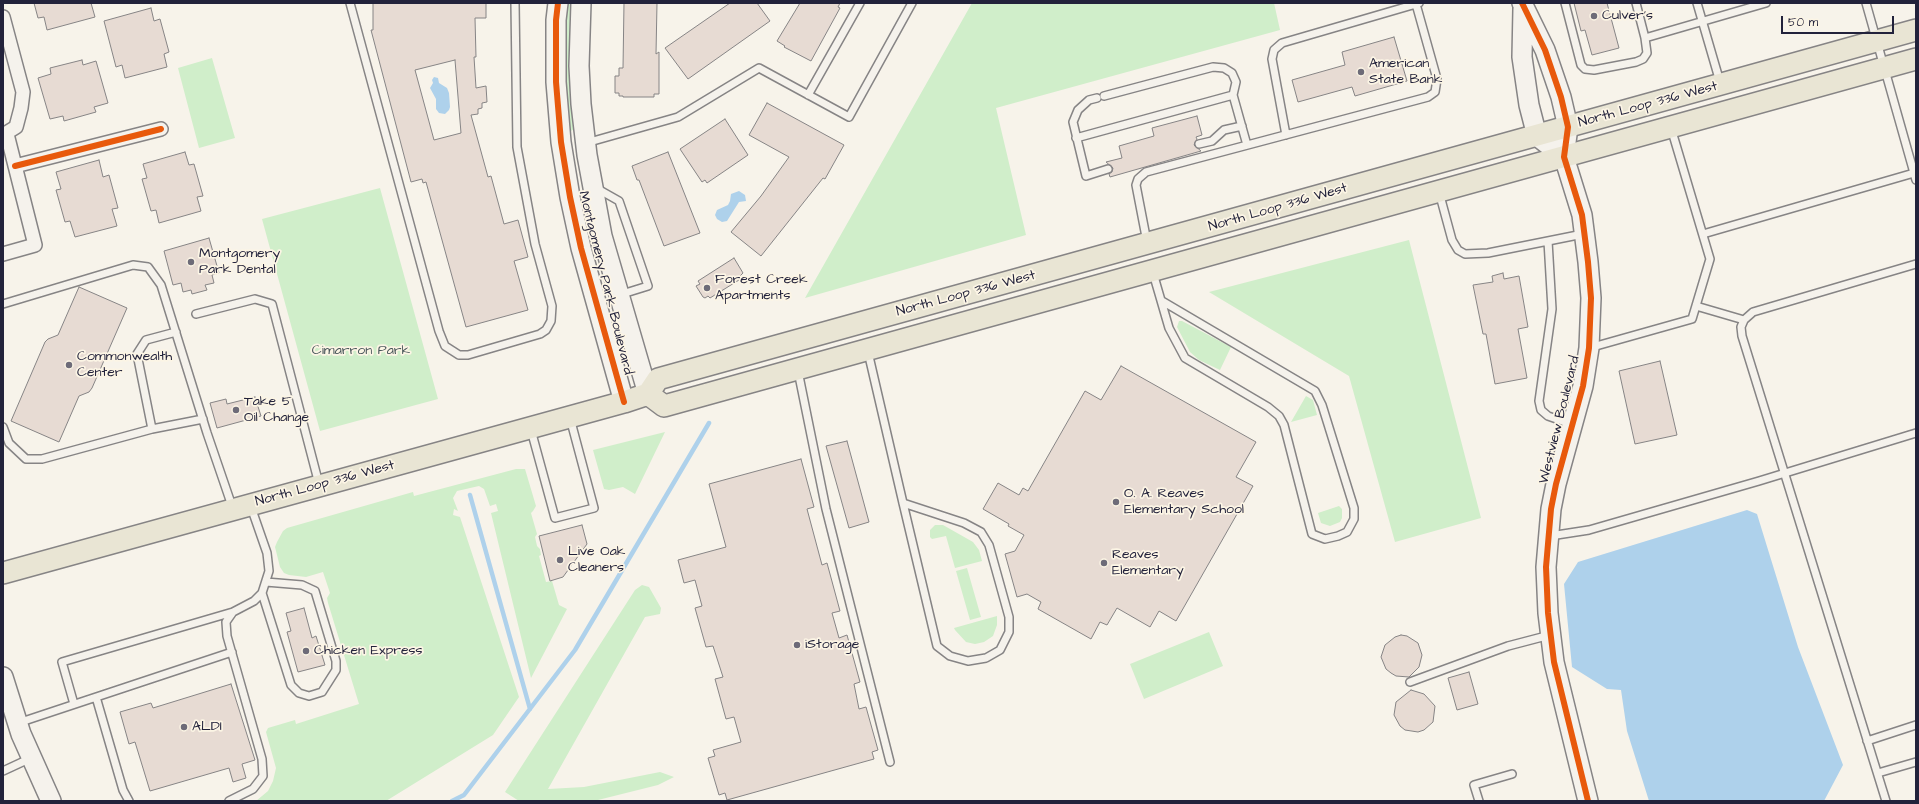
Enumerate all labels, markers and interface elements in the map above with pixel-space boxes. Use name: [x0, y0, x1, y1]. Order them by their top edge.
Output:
place label: Culver's: [1602, 8, 1653, 24]
scale bar: [1783, 8, 1896, 34]
marker: Culver's: [1589, 11, 1599, 21]
text: 50 m: [1788, 14, 1818, 31]
place label: American State Bank: [1369, 56, 1442, 88]
marker: American State Bank: [1356, 67, 1366, 77]
street label: North Loop 336 West: [1577, 78, 1719, 132]
street label: North Loop 336 West: [1207, 180, 1349, 236]
street label: Montgomery Park Boulevard: [574, 189, 636, 377]
place label: Montgomery Park Dental: [199, 246, 280, 278]
marker: Montgomery Park Dental: [186, 257, 196, 267]
street label: North Loop 336 West: [895, 267, 1037, 321]
place label: Forest Creek Apartments: [715, 272, 808, 304]
marker: Forest Creek Apartments: [702, 283, 712, 293]
park label: Cimarron Park: [312, 343, 410, 359]
place label: Commonwealth Center: [77, 349, 172, 382]
street label: Westview Boulevard: [1536, 354, 1584, 486]
marker: Commonwealth Center: [64, 360, 74, 370]
place label: Take 5 Oil Change: [244, 394, 309, 426]
marker: Take 5 Oil Change: [231, 405, 241, 415]
street label: North Loop 336 West: [254, 457, 396, 511]
place label: O. A. Reaves Elementary School: [1124, 486, 1244, 518]
marker: O. A. Reaves Elementary School: [1111, 497, 1121, 507]
place label: Live Oak Cleaners: [568, 544, 625, 576]
place label: Reaves Elementary: [1112, 547, 1184, 580]
marker: Live Oak Cleaners: [555, 555, 565, 565]
marker: Reaves Elementary: [1099, 558, 1109, 568]
place label: iStorage: [805, 637, 859, 653]
marker: iStorage: [792, 640, 802, 650]
place label: Chicken Express: [314, 643, 423, 659]
marker: Chicken Express: [301, 646, 311, 656]
place label: ALDI: [192, 719, 222, 735]
marker: ALDI: [179, 722, 189, 732]

